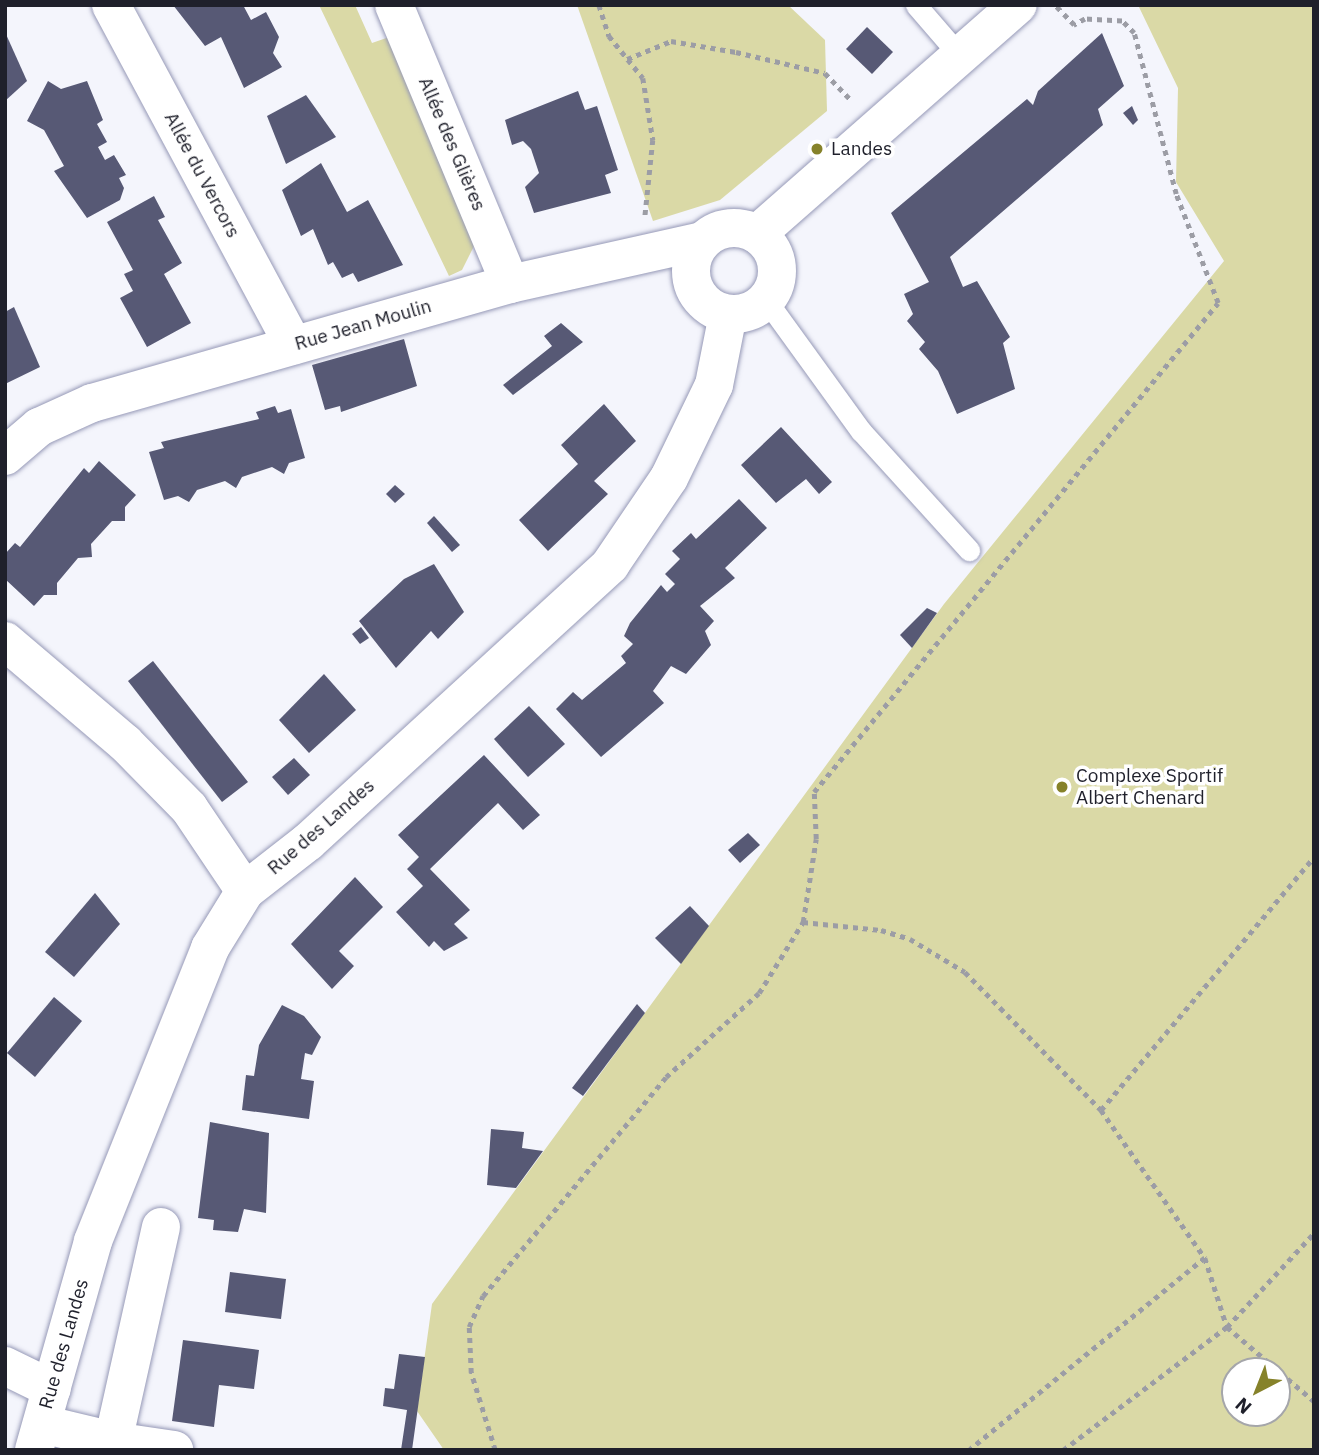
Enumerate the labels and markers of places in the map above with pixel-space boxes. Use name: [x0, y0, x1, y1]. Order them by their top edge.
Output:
place label: Landes: [831, 138, 892, 160]
marker: Landes: [809, 141, 825, 157]
place label: Complexe Sportif Albert Chenard: [1076, 765, 1223, 809]
marker: Complexe Sportif Albert Chenard: [1054, 779, 1070, 795]

